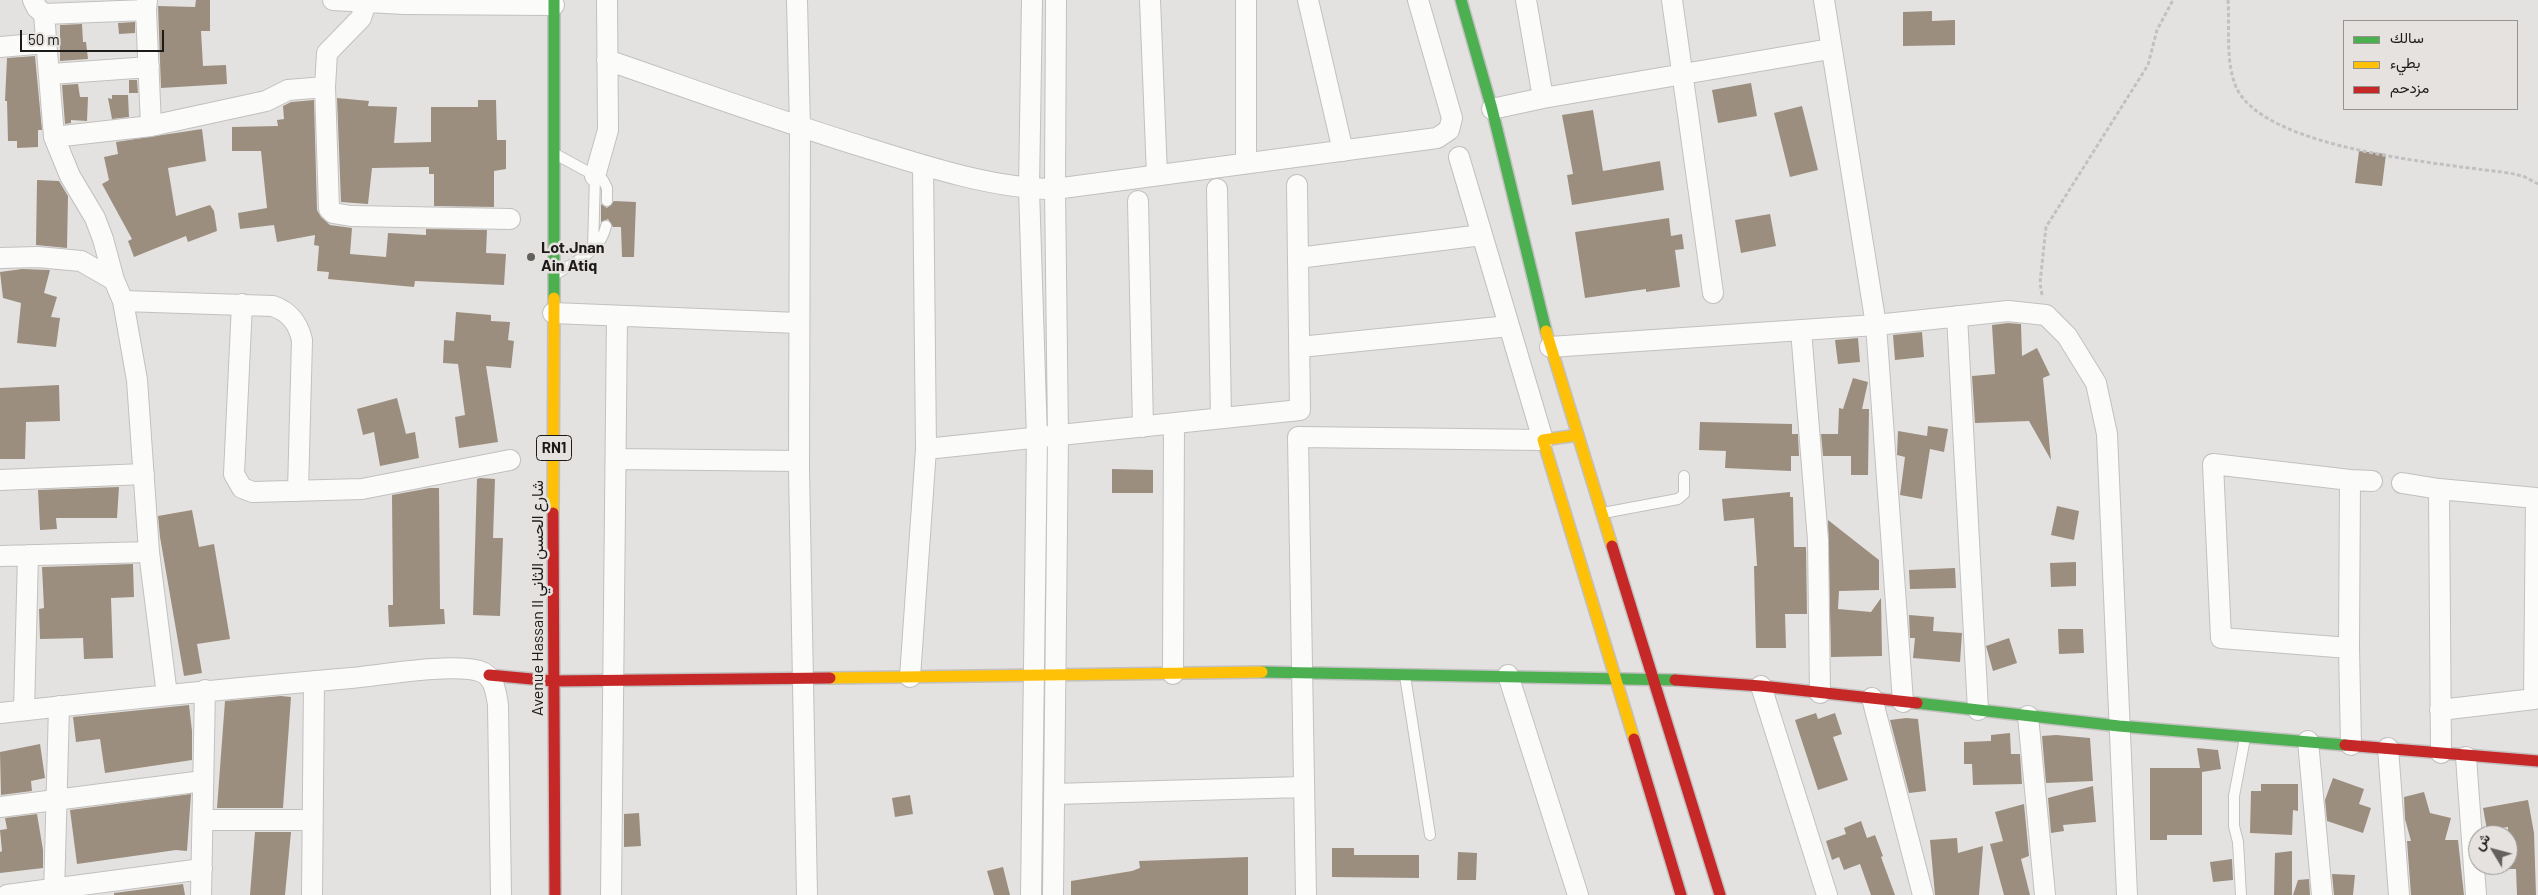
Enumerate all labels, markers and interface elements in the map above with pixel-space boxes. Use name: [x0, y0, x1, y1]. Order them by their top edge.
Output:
scale bar: [22, 20, 166, 52]
legend: [2343, 20, 2518, 110]
text: سالك: [2390, 28, 2424, 46]
text: 50 m: [28, 30, 60, 48]
text: بطيء: [2390, 53, 2420, 71]
text: مزدحم: [2390, 78, 2429, 96]
place label: Lot.Jnan Ain Atiq: [541, 238, 605, 276]
marker: Lot.Jnan Ain Atiq: [525, 251, 537, 263]
road number: RN1: [536, 436, 572, 460]
street label: Avenue Hassan II شارع الحسن الثاني: [528, 480, 548, 716]
north arrow: [2468, 825, 2518, 875]
text: ش: [2470, 829, 2493, 853]

